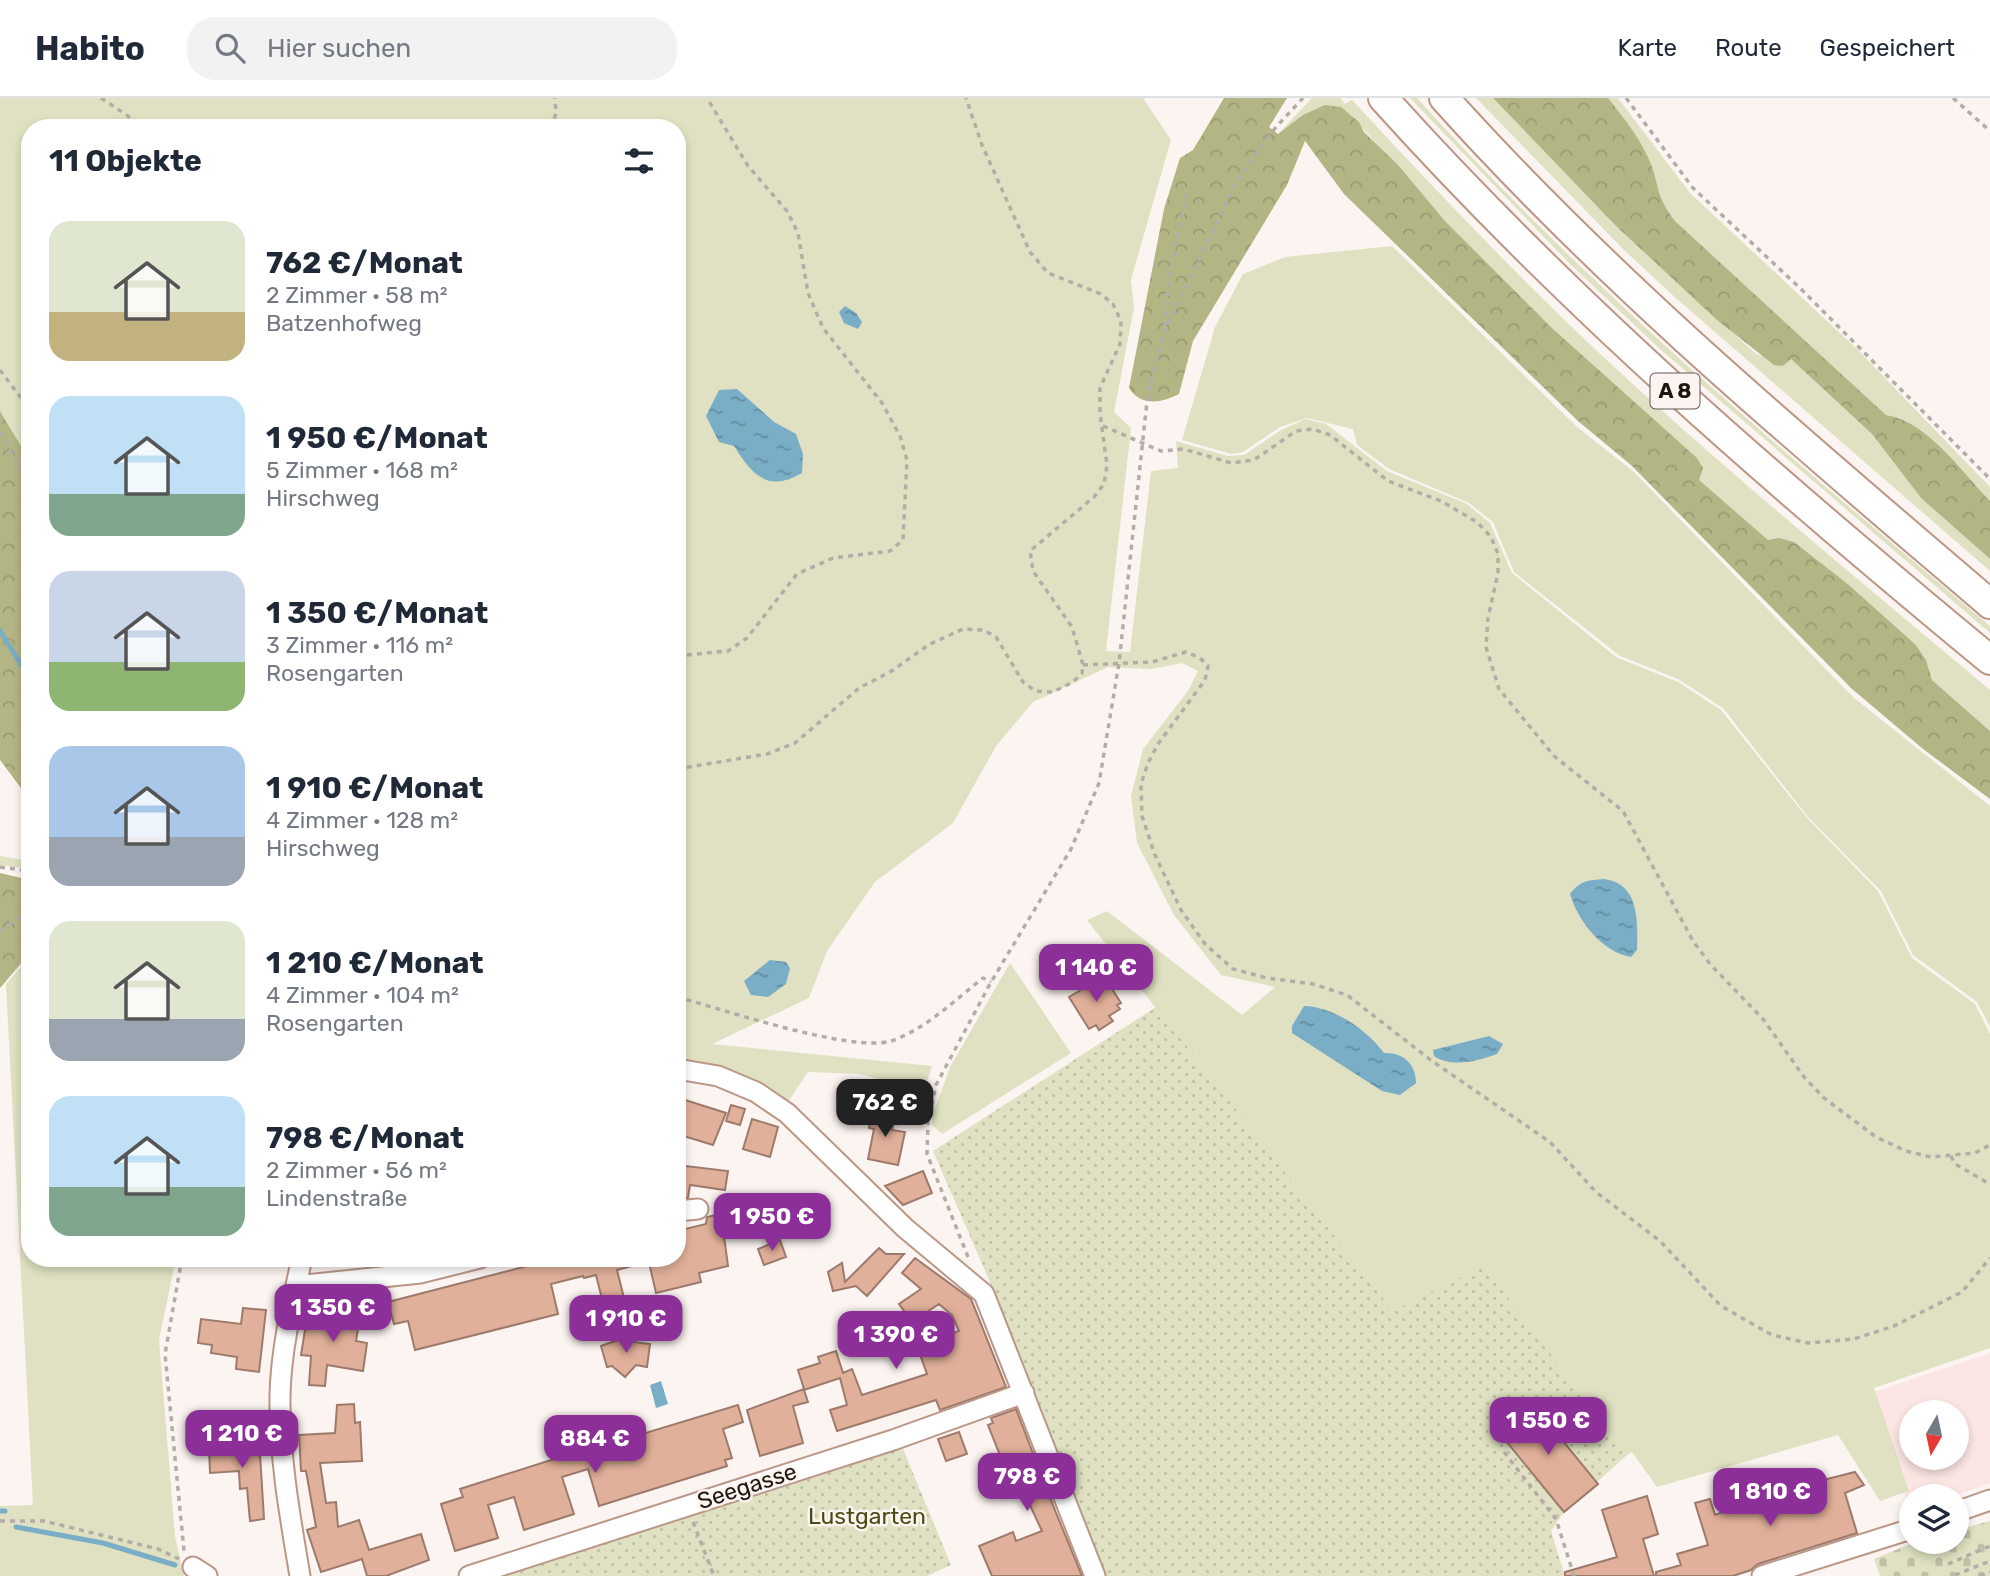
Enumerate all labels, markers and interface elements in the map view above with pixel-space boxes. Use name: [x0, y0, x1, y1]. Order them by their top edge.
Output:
search box: [187, 17, 677, 80]
text: Habito: [35, 29, 145, 68]
icon: search: [211, 29, 249, 67]
text: Hier suchen: [267, 33, 411, 64]
text: Karte: [1618, 34, 1677, 62]
text: Route: [1715, 34, 1782, 62]
text: Gespeichert: [1820, 34, 1955, 62]
icon: filters: [620, 142, 658, 180]
text: 11 Objekte: [49, 143, 202, 179]
text: 762 €/Monat: [266, 245, 463, 281]
icon: home: [105, 249, 189, 333]
text: 2 Zimmer · 58 m²: [266, 281, 448, 309]
text: Batzenhofweg: [266, 309, 422, 337]
road number: A 8: [1650, 374, 1700, 408]
text: 1 950 €/Monat: [266, 420, 488, 456]
icon: home: [105, 424, 189, 508]
text: 5 Zimmer · 168 m²: [266, 456, 458, 484]
text: Hirschweg: [266, 484, 380, 512]
text: 1 350 €/Monat: [266, 595, 488, 631]
icon: home: [105, 599, 189, 683]
text: 3 Zimmer · 116 m²: [266, 631, 453, 659]
text: Rosengarten: [266, 659, 404, 687]
text: 1 910 €/Monat: [266, 770, 483, 806]
icon: home: [105, 774, 189, 858]
text: 4 Zimmer · 128 m²: [266, 806, 458, 834]
text: Hirschweg: [266, 834, 380, 862]
pin: 1 140 €: [1031, 944, 1161, 1004]
text: 1 210 €/Monat: [266, 945, 483, 981]
icon: home: [105, 949, 189, 1033]
text: 1 140 €: [1055, 953, 1137, 981]
text: 4 Zimmer · 104 m²: [266, 981, 459, 1009]
text: Rosengarten: [266, 1009, 404, 1037]
pin: 762 €: [836, 1080, 934, 1139]
text: 762 €: [852, 1088, 918, 1116]
text: 798 €/Monat: [266, 1120, 464, 1156]
icon: home: [105, 1124, 189, 1208]
text: 2 Zimmer · 56 m²: [266, 1156, 447, 1184]
text: Lindenstraße: [266, 1184, 407, 1212]
pin: 1 950 €: [707, 1194, 837, 1253]
text: 1 950 €: [730, 1202, 814, 1230]
pin: 1 350 €: [268, 1284, 398, 1344]
text: 1 350 €: [291, 1293, 375, 1321]
pin: 1 910 €: [561, 1296, 691, 1355]
text: 1 910 €: [585, 1304, 667, 1332]
pin: 1 390 €: [831, 1312, 961, 1371]
text: 1 390 €: [854, 1320, 938, 1348]
pin: 1 550 €: [1483, 1398, 1613, 1457]
north arrow: [1899, 1400, 1969, 1470]
map controls: [1899, 1400, 1969, 1554]
text: 1 550 €: [1506, 1406, 1590, 1434]
pin: 1 210 €: [177, 1410, 307, 1470]
pin: 884 €: [546, 1416, 644, 1475]
text: 1 210 €: [201, 1419, 283, 1447]
text: 884 €: [560, 1424, 630, 1452]
pin: 798 €: [978, 1454, 1076, 1513]
street label: Seegasse: [694, 1457, 800, 1515]
text: 798 €: [994, 1462, 1060, 1490]
pin: 1 810 €: [1705, 1468, 1835, 1528]
text: 1 810 €: [1729, 1477, 1811, 1505]
button: layers: [1899, 1484, 1969, 1554]
park label: Lustgarten: [808, 1502, 926, 1530]

